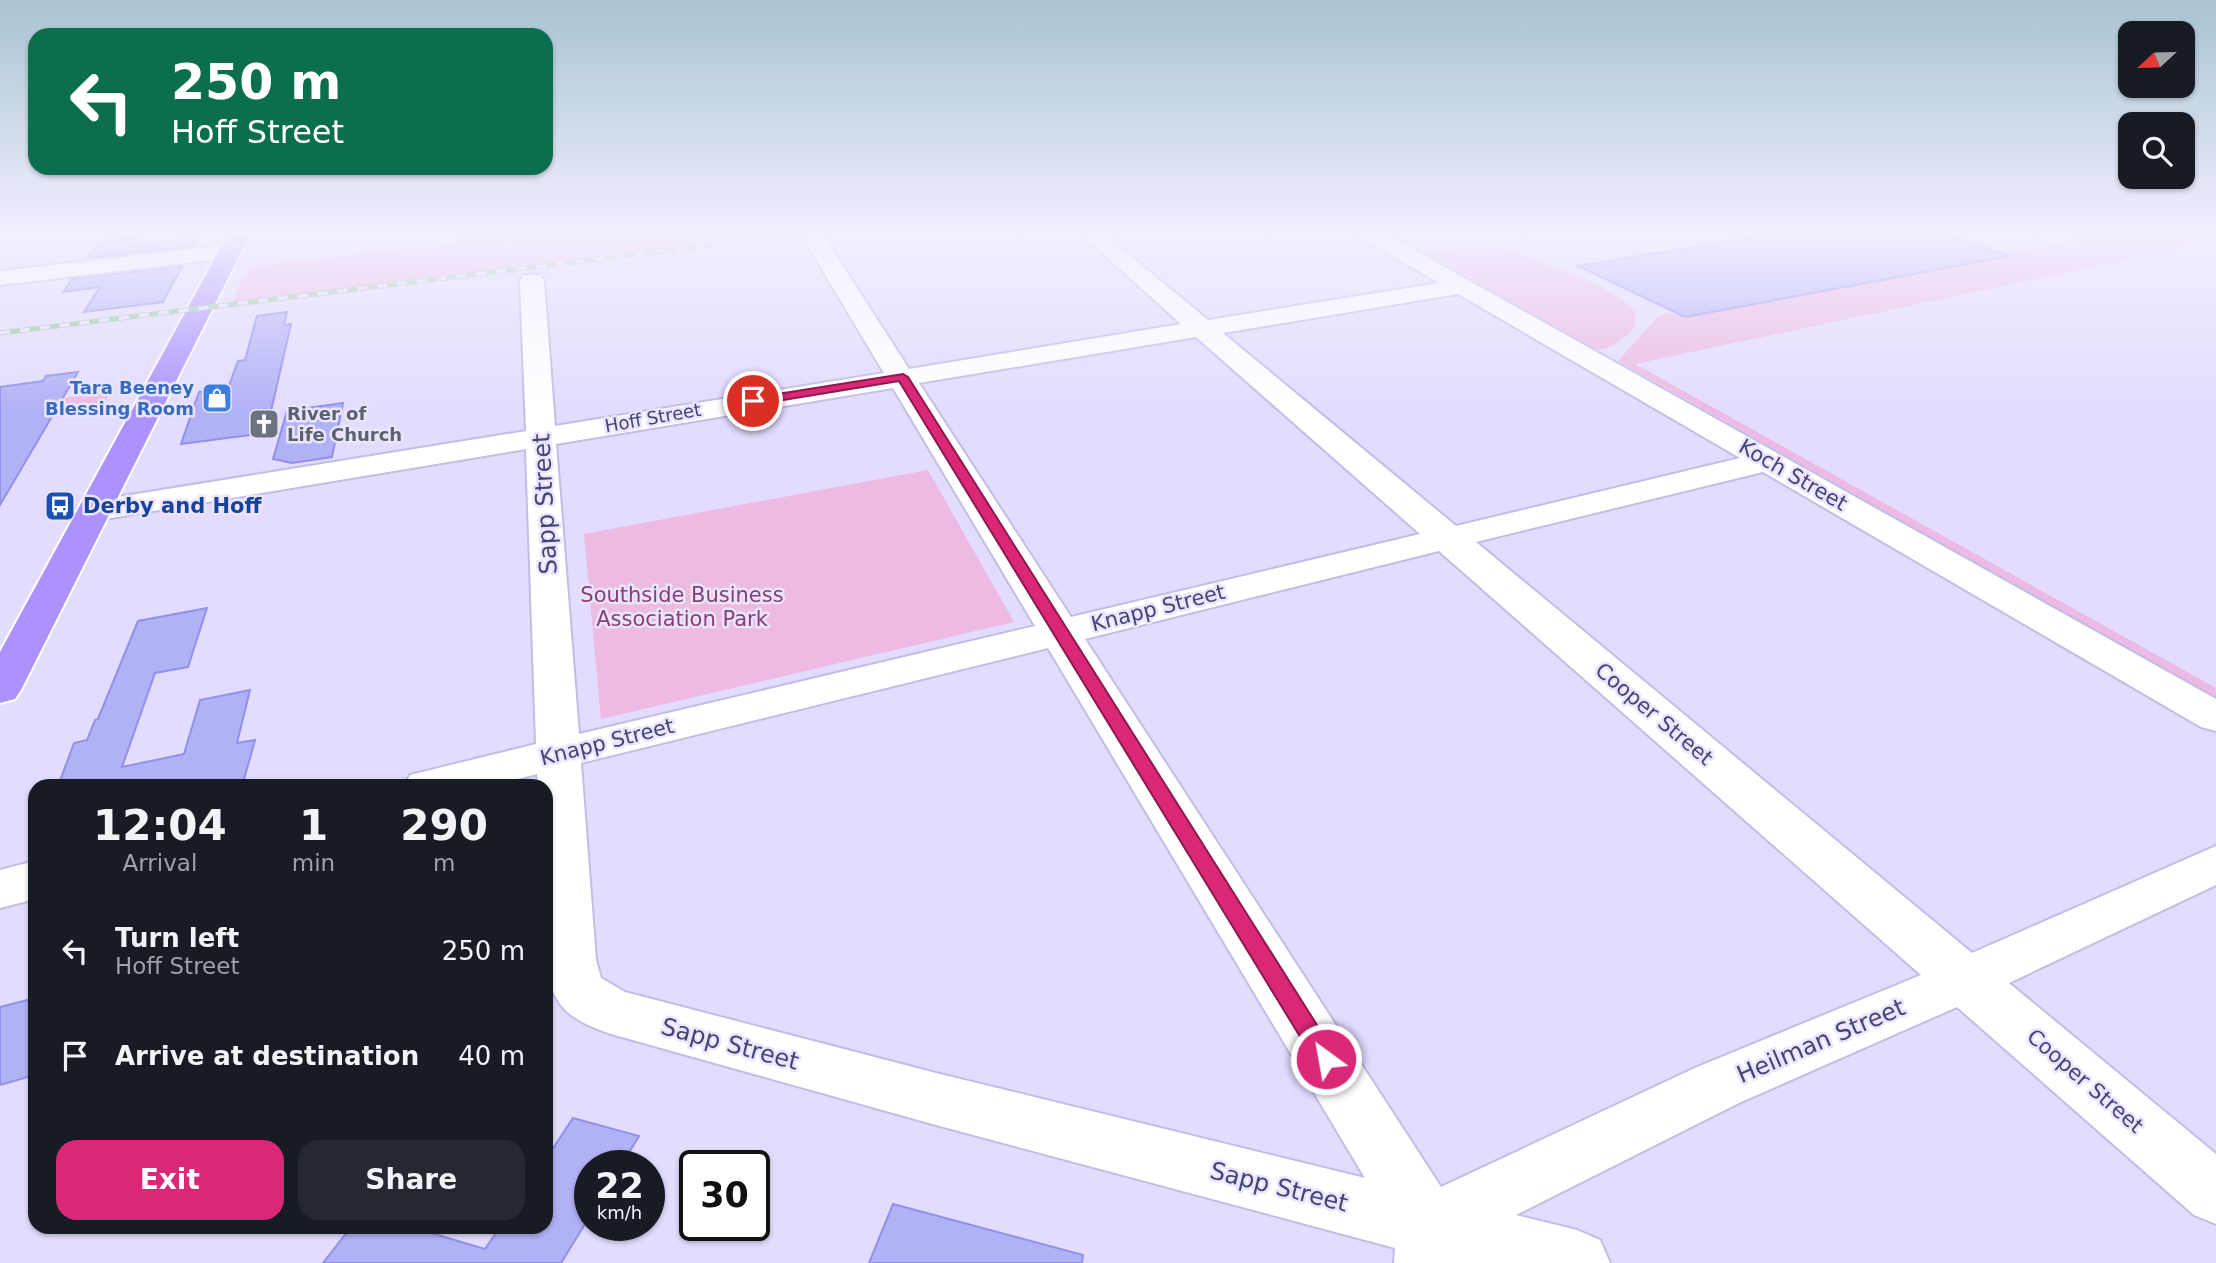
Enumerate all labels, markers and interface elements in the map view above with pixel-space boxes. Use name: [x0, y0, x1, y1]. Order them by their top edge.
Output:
north arrow: [2118, 21, 2194, 98]
map controls: [2118, 21, 2195, 189]
text: 250 m: [171, 54, 341, 111]
icon: left: [56, 56, 147, 147]
button: search: [2118, 112, 2195, 189]
text: Hoff Street: [171, 113, 344, 151]
pin: [723, 371, 783, 431]
place label: Tara Beeney Blessing Room: [45, 377, 194, 419]
shop icon: Tara Beeney Blessing Room: [200, 381, 234, 415]
icon: arrive: [734, 382, 772, 420]
street label: Hoff Street: [603, 399, 703, 436]
place label: River of Life Church: [287, 403, 402, 445]
church icon: River of Life Church: [247, 407, 281, 441]
street label: Sapp Street: [527, 433, 563, 575]
street label: Koch Street: [1735, 434, 1851, 516]
bus stop icon: Derby and Hoff: [43, 489, 77, 523]
place label: Derby and Hoff: [83, 494, 263, 518]
street label: Knapp Street: [1089, 580, 1227, 636]
park label: Southside Business Association Park: [580, 583, 784, 631]
street label: Cooper Street: [1590, 658, 1718, 770]
street label: Knapp Street: [538, 714, 676, 770]
text: 12:04: [93, 801, 227, 850]
text: 1: [299, 801, 328, 850]
text: 290: [400, 801, 488, 850]
text: Arrival: [123, 850, 197, 876]
text: min: [292, 850, 335, 876]
text: m: [433, 850, 455, 876]
text: Turn left: [115, 923, 239, 953]
icon: left: [56, 932, 94, 970]
text: 250 m: [442, 936, 525, 966]
text: Hoff Street: [115, 953, 239, 979]
street label: Heilman Street: [1733, 993, 1909, 1089]
street label: Sapp Street: [658, 1012, 802, 1076]
position arrow: [1289, 1022, 1363, 1096]
street label: Cooper Street: [2022, 1024, 2148, 1138]
icon: arrive: [56, 1037, 94, 1075]
text: Arrive at destination: [115, 1041, 419, 1071]
text: 40 m: [458, 1041, 525, 1071]
button: Exit: [56, 1140, 284, 1220]
button: Share: [298, 1140, 525, 1220]
speed limit sign: 30: [679, 1150, 770, 1241]
street label: Sapp Street: [1207, 1156, 1351, 1218]
text: 22: [595, 1166, 644, 1206]
text: km/h: [597, 1202, 642, 1223]

